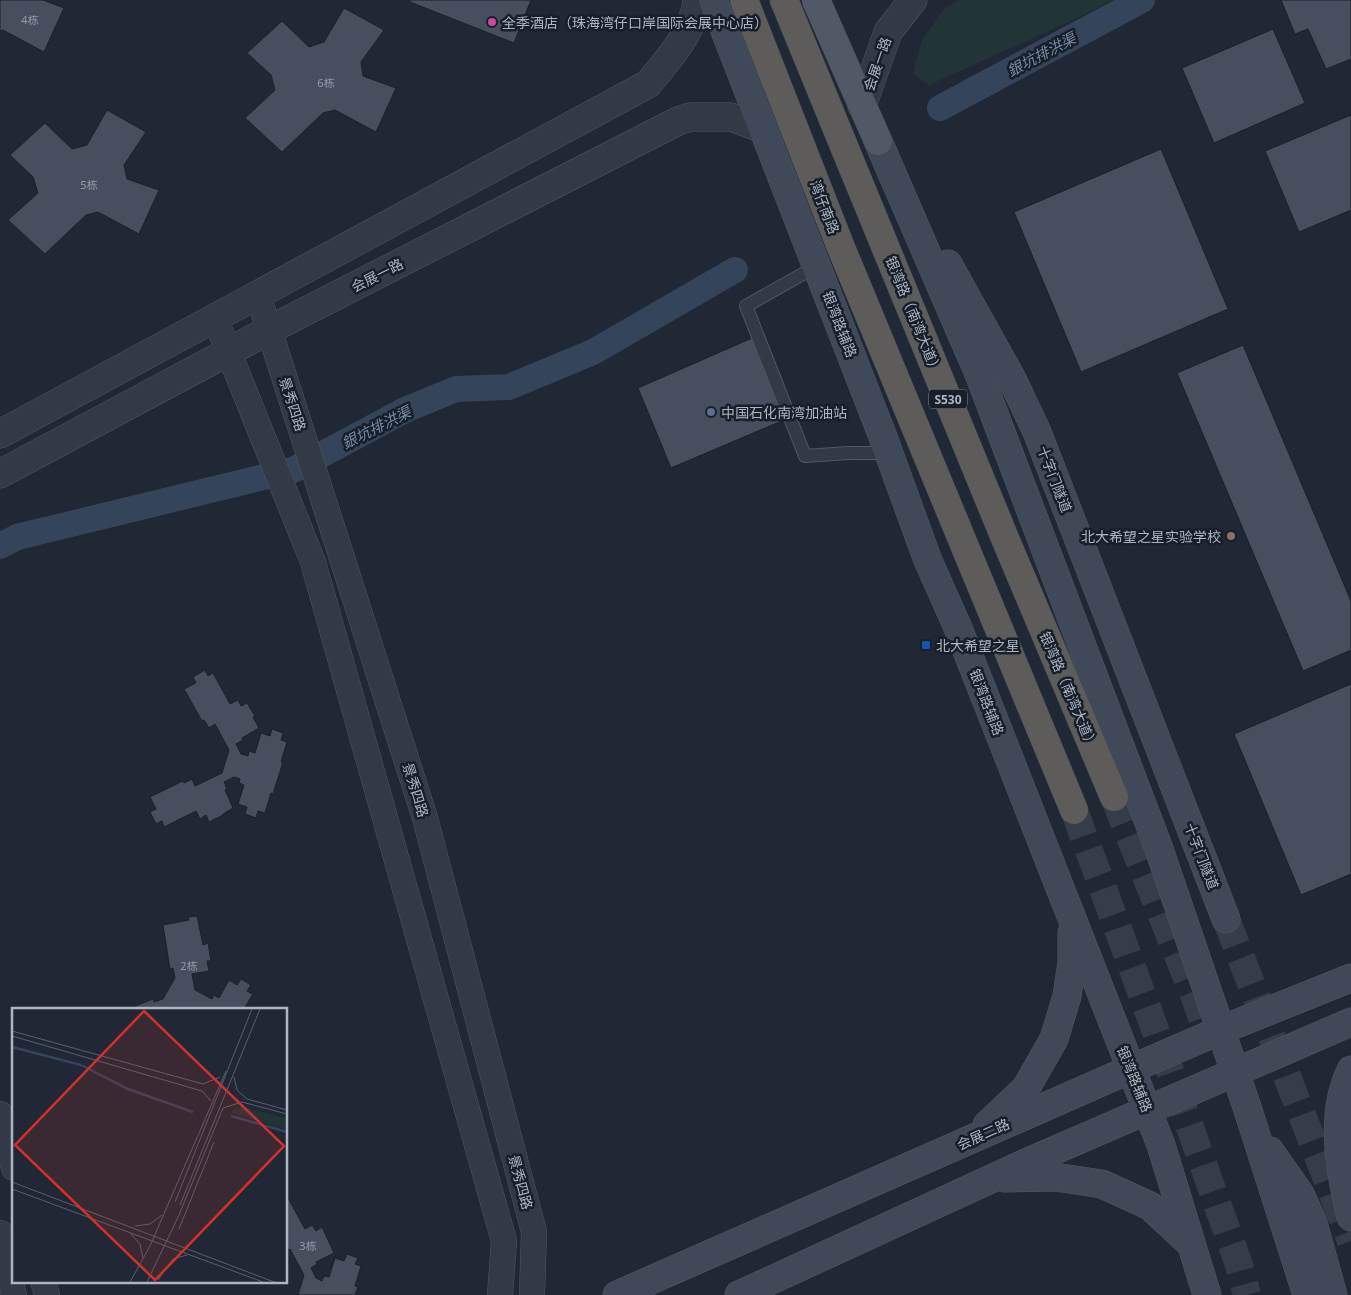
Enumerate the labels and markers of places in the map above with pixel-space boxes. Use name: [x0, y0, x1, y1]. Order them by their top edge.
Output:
place label: 全季酒店（珠海湾仔口岸国际会展中心店）: [502, 13, 768, 32]
marker: 全季酒店（珠海湾仔口岸国际会展中心店）: [486, 16, 498, 28]
place label: 中国石化南湾加油站: [721, 403, 847, 422]
marker: 中国石化南湾加油站: [705, 406, 717, 418]
place label: 北大希望之星实验学校: [1081, 527, 1221, 546]
marker: 北大希望之星实验学校: [1225, 530, 1237, 542]
place label: 北大希望之星: [936, 636, 1020, 655]
marker: 北大希望之星: [920, 639, 932, 651]

